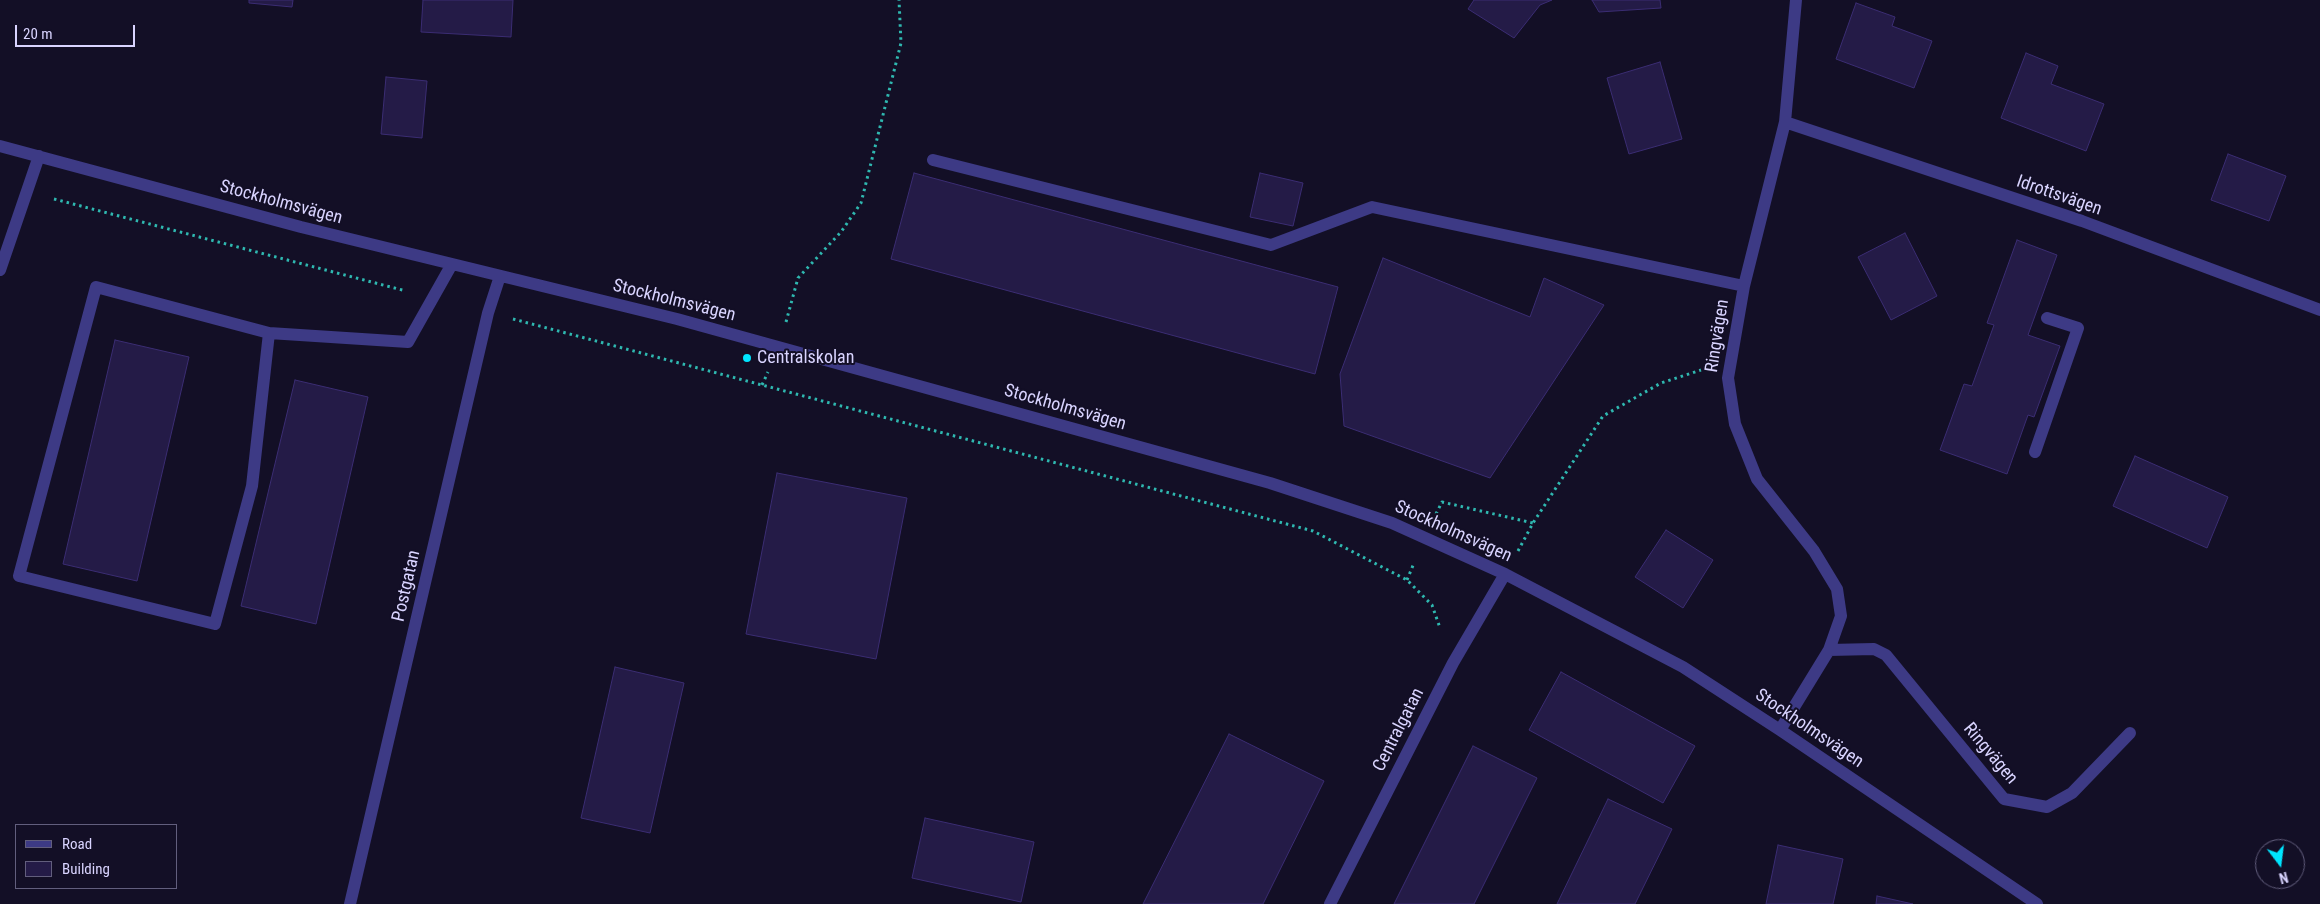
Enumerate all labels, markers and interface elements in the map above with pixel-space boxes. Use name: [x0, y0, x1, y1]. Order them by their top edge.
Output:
scale bar: [18, 15, 138, 47]
text: 20 m: [23, 25, 53, 43]
street label: Idrottsvägen: [2013, 171, 2105, 221]
street label: Stockholmsvägen: [217, 176, 345, 230]
street label: Stockholmsvägen: [610, 275, 738, 327]
street label: Ringvägen: [1702, 298, 1734, 374]
place label: Centralskolan: [757, 347, 854, 369]
marker: Centralskolan: [741, 352, 753, 364]
street label: Stockholmsvägen: [1002, 380, 1128, 436]
street label: Stockholmsvägen: [1391, 497, 1515, 567]
street label: Postgatan: [388, 548, 426, 624]
street label: Centralgatan: [1369, 685, 1429, 775]
street label: Stockholmsvägen: [1751, 685, 1867, 773]
street label: Ringvägen: [1958, 719, 2022, 789]
legend: [15, 824, 178, 889]
text: Road: [62, 835, 92, 853]
north arrow: [2255, 839, 2305, 889]
text: Building: [62, 860, 110, 878]
text: N: [2277, 869, 2290, 886]

